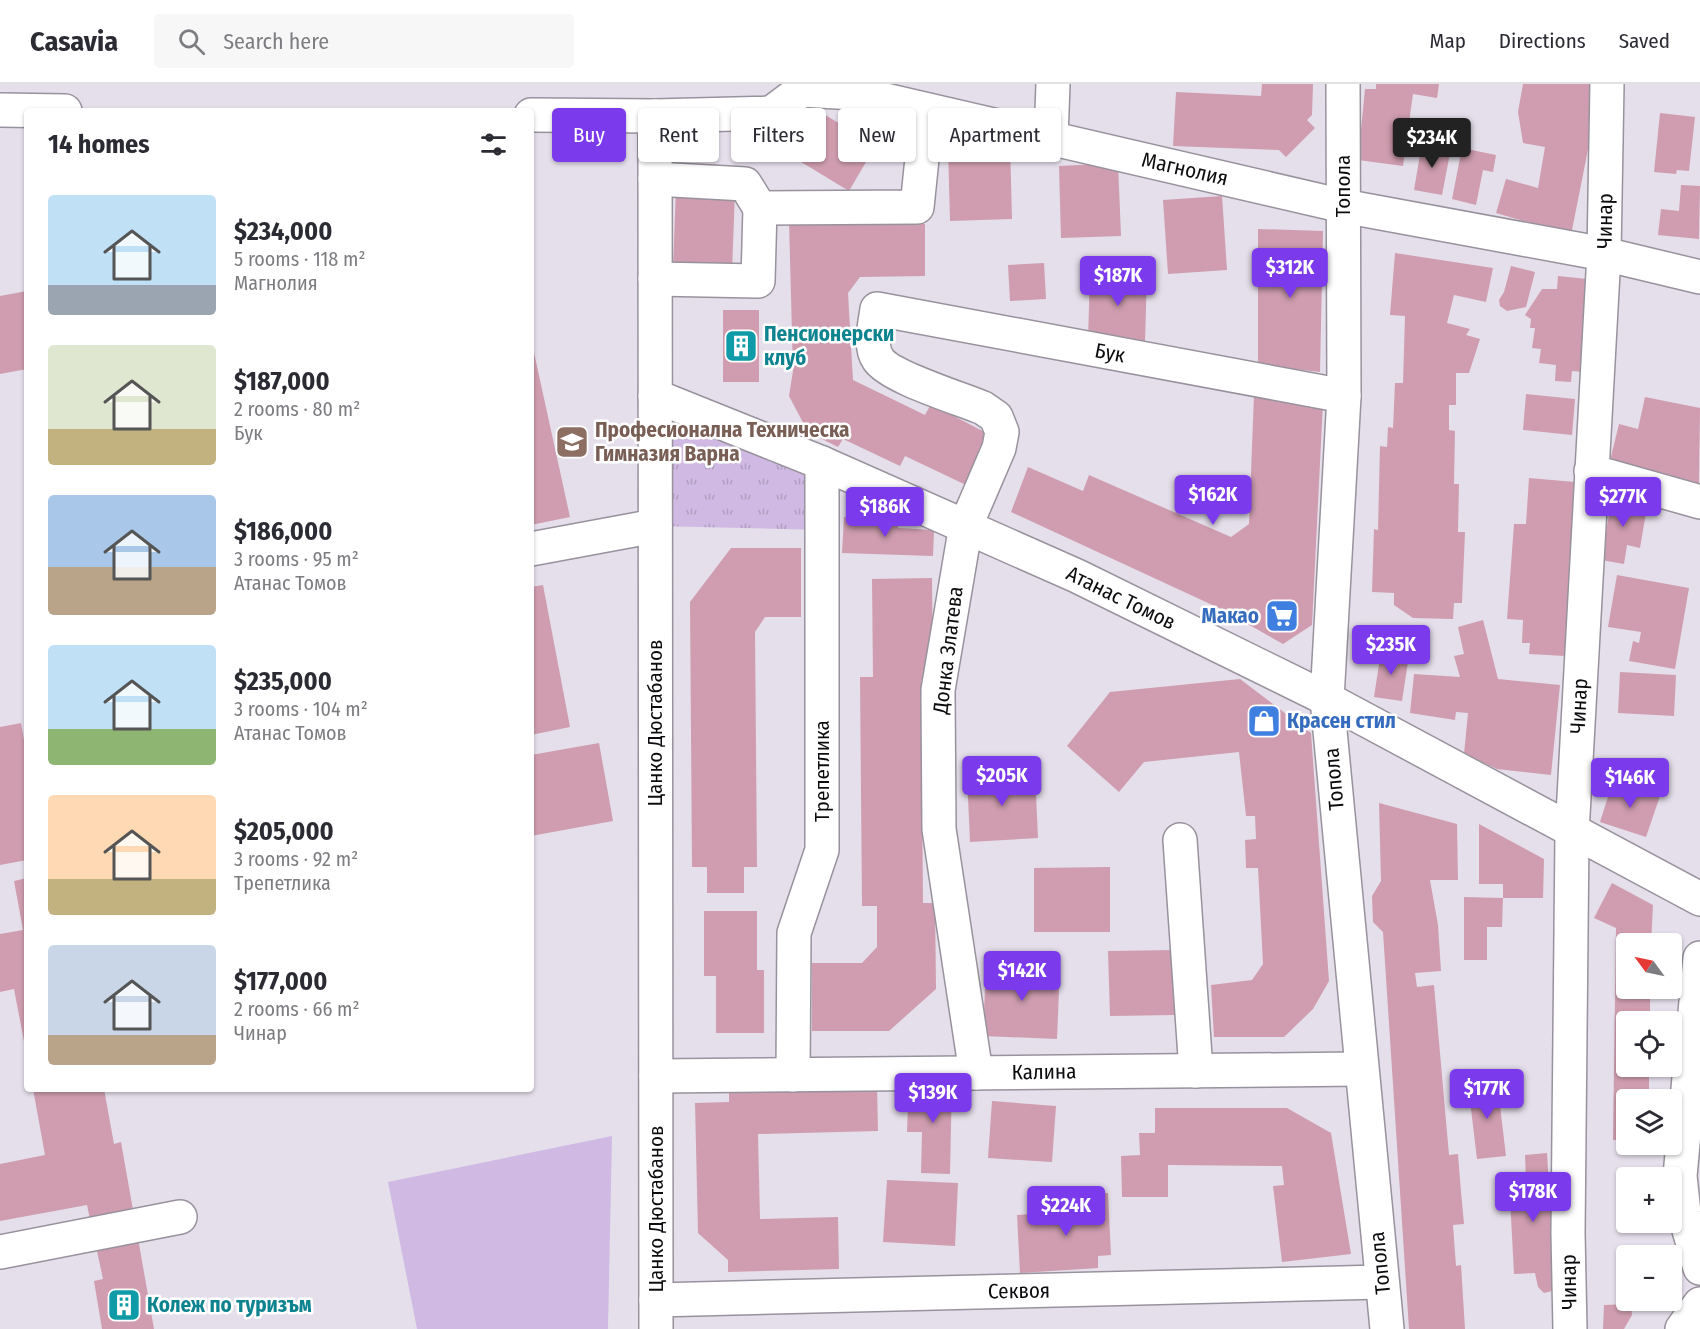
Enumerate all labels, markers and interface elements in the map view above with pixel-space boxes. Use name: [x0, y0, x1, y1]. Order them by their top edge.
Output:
search box: [154, 14, 574, 68]
text: Casavia: [30, 25, 118, 58]
icon: search: [175, 25, 208, 58]
text: Search here: [223, 28, 329, 55]
text: Map: [1429, 28, 1466, 54]
text: Directions: [1499, 28, 1586, 54]
text: Saved: [1619, 28, 1670, 54]
chip: Buy: [552, 108, 626, 162]
chip: Rent: [638, 108, 719, 162]
chip: Filters: [731, 108, 826, 162]
chip: New: [838, 108, 916, 162]
chip: Apartment: [928, 108, 1061, 162]
pin: $234K: [1390, 118, 1474, 169]
text: $234K: [1407, 125, 1457, 149]
icon: filters: [477, 128, 510, 161]
text: 14 homes: [48, 129, 150, 160]
street label: Магнолия: [1139, 146, 1231, 192]
street label: Топола: [1330, 155, 1356, 217]
street label: Чинар: [1592, 193, 1618, 249]
text: $234,000: [234, 216, 332, 247]
icon: home: [96, 219, 168, 291]
text: 5 rooms · 118 m²: [234, 247, 365, 271]
pin: $312K: [1248, 248, 1332, 299]
text: $312K: [1266, 255, 1314, 279]
pin: $187K: [1076, 256, 1160, 307]
text: $187K: [1094, 263, 1142, 287]
text: Магнолия: [234, 271, 318, 295]
place label: Пенсионерски клуб: [764, 321, 894, 371]
building icon: Пенсионерски клуб: [723, 328, 759, 364]
street label: Бук: [1093, 337, 1127, 369]
text: $187,000: [234, 366, 330, 397]
icon: home: [96, 369, 168, 441]
text: 2 rooms · 80 m²: [234, 397, 360, 421]
place label: Професионална Техническа Гимназия Варна: [595, 417, 850, 467]
text: Бук: [234, 421, 263, 445]
school or university icon: Професионална Техническа Гимназия Варна: [554, 424, 590, 460]
pin: $162K: [1171, 475, 1255, 526]
pin: $277K: [1581, 477, 1665, 528]
text: $162K: [1189, 482, 1237, 506]
text: $277K: [1599, 484, 1647, 508]
pin: $186K: [843, 487, 927, 538]
text: $186K: [860, 494, 910, 518]
text: $186,000: [234, 516, 332, 547]
icon: home: [96, 519, 168, 591]
text: 3 rooms · 95 m²: [234, 547, 359, 571]
street label: Атанас Томов: [1062, 560, 1180, 636]
text: Атанас Томов: [234, 571, 347, 595]
street label: Донка Златева: [927, 585, 969, 716]
supermarket icon: Макао: [1264, 598, 1300, 634]
place label: Макао: [1202, 603, 1259, 629]
pin: $235K: [1349, 625, 1433, 676]
text: $235K: [1366, 632, 1416, 656]
street label: Цанко Дюстабанов: [642, 639, 668, 807]
text: $235,000: [234, 666, 332, 697]
icon: home: [96, 669, 168, 741]
street label: Чинар: [1565, 678, 1593, 734]
text: 3 rooms · 104 m²: [234, 697, 368, 721]
shop icon: Красен стил: [1246, 703, 1282, 739]
place label: Красен стил: [1287, 708, 1396, 734]
street label: Трепетлика: [809, 720, 835, 822]
text: Атанас Томов: [234, 721, 347, 745]
street label: Топола: [1318, 747, 1350, 811]
pin: $205K: [960, 756, 1044, 807]
pin: $146K: [1588, 758, 1672, 809]
text: $205K: [976, 763, 1028, 787]
text: $146K: [1605, 765, 1655, 789]
text: $205,000: [234, 816, 334, 847]
icon: home: [96, 819, 168, 891]
text: 3 rooms · 92 m²: [234, 847, 358, 871]
text: Трепетлика: [234, 871, 331, 895]
north arrow: [1616, 933, 1682, 999]
map controls: [1616, 933, 1682, 1311]
pin: $142K: [980, 951, 1064, 1002]
text: $142K: [998, 958, 1046, 982]
text: $177,000: [234, 966, 327, 997]
icon: home: [96, 969, 168, 1041]
text: 2 rooms · 66 m²: [234, 997, 360, 1021]
button: locate: [1616, 1011, 1682, 1077]
text: Чинар: [234, 1021, 287, 1045]
street label: Калина: [1011, 1058, 1077, 1086]
pin: $177K: [1445, 1069, 1529, 1120]
pin: $139K: [891, 1073, 975, 1124]
text: $177K: [1464, 1076, 1510, 1100]
text: $139K: [909, 1080, 957, 1104]
button: layers: [1616, 1089, 1682, 1155]
street label: Цанко Дюстабанов: [643, 1125, 669, 1293]
button: +: [1616, 1167, 1682, 1233]
pin: $178K: [1491, 1172, 1575, 1223]
text: $178K: [1509, 1179, 1557, 1203]
pin: $224K: [1024, 1186, 1108, 1237]
text: $224K: [1041, 1193, 1091, 1217]
street label: Топола: [1364, 1230, 1396, 1296]
button: −: [1616, 1245, 1682, 1311]
street label: Чинар: [1556, 1254, 1582, 1310]
street label: Секвоя: [988, 1277, 1050, 1305]
building icon: Колеж по туризъм: [106, 1287, 142, 1323]
place label: Колеж по туризъм: [147, 1292, 312, 1318]

